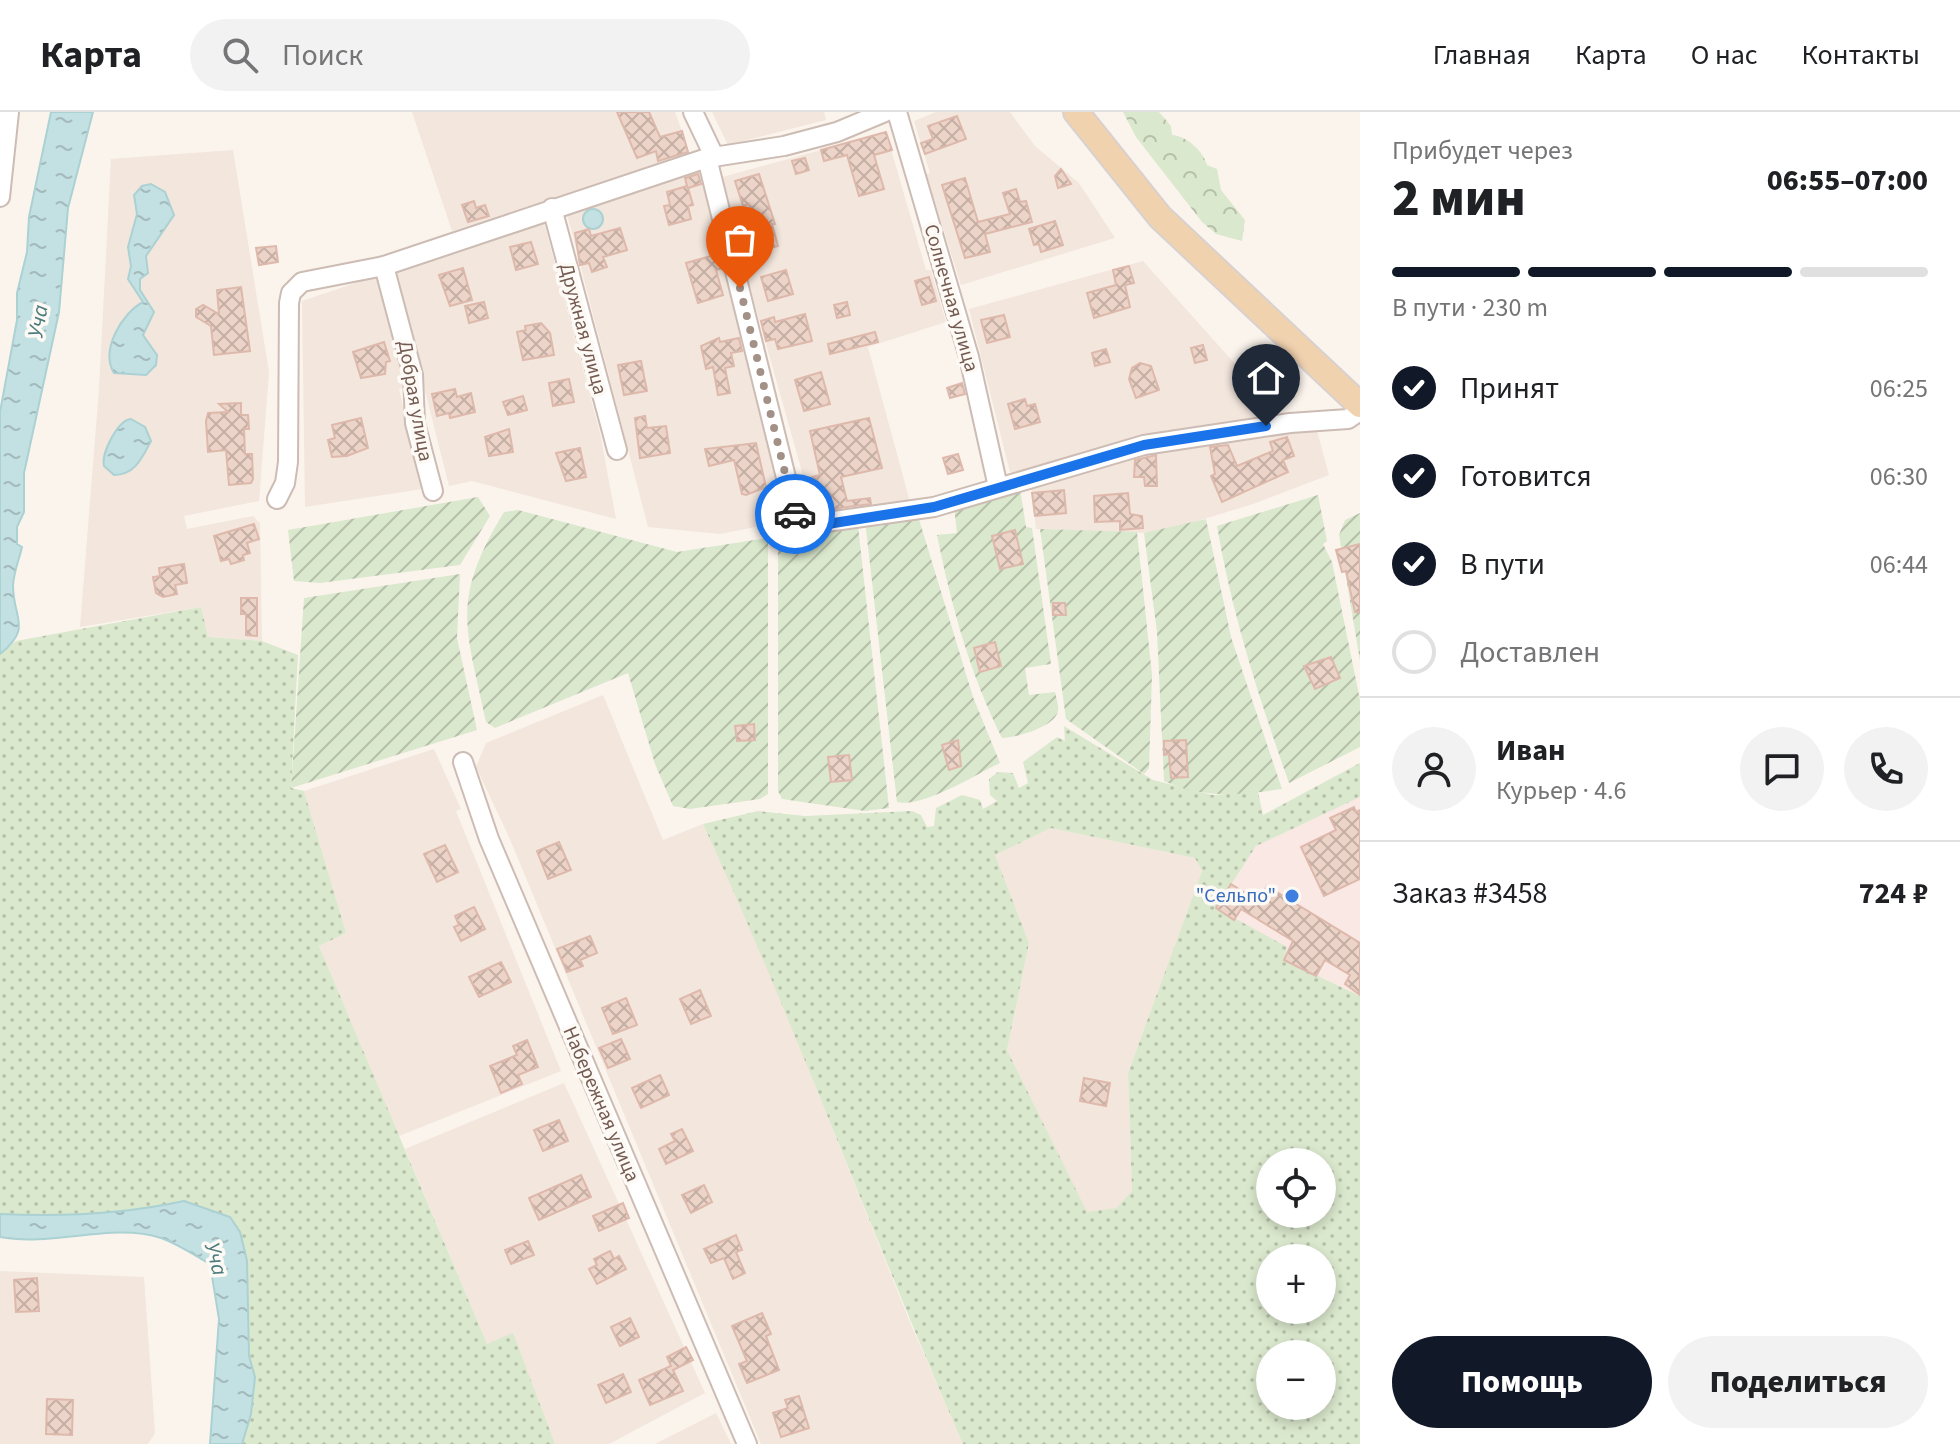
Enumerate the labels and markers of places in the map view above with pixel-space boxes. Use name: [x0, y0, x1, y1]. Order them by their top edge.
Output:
pin: [706, 206, 774, 288]
pin: [1232, 344, 1300, 426]
place label: "Сельпо": [1196, 882, 1276, 910]
marker: "Сельпо": [1283, 887, 1301, 905]

